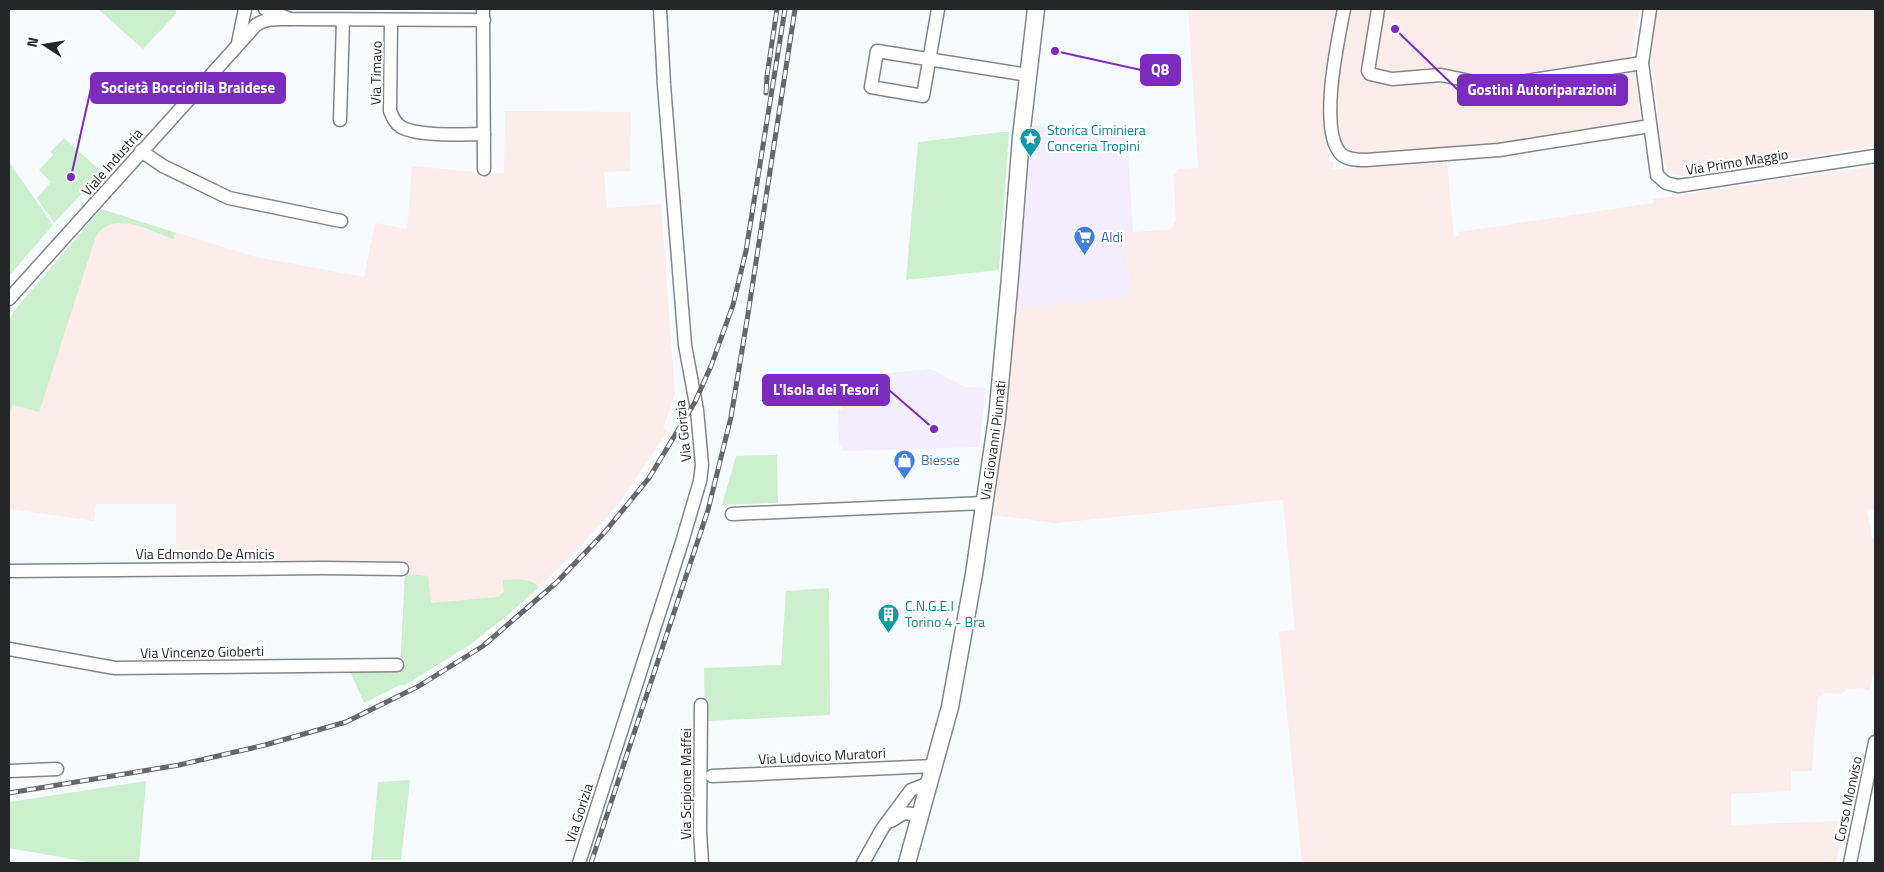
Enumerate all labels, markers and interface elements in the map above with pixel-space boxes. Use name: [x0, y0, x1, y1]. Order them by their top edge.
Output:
north arrow: [20, 20, 70, 70]
text: N: [21, 35, 43, 49]
street label: Via Timavo: [364, 41, 387, 105]
callout: Q8: [1141, 55, 1180, 85]
text: Q8: [1151, 58, 1169, 81]
callout: Società Bocciofila Braidese: [91, 73, 285, 103]
callout: Gostini Autoriparazioni: [1458, 75, 1627, 105]
text: Società Bocciofila Braidese: [101, 76, 275, 99]
text: Gostini Autoriparazioni: [1467, 78, 1617, 101]
place label: Storica Ciminiera Conceria Tropini: [1047, 119, 1146, 156]
street label: Viale Industria: [76, 123, 147, 200]
place icon: Storica Ciminiera Conceria Tropini: [1019, 126, 1043, 157]
street label: Via Primo Maggio: [1684, 143, 1790, 180]
supermarket icon: Aldi: [1073, 225, 1097, 256]
place label: Aldi: [1101, 226, 1123, 247]
callout: L'Isola dei Tesori: [763, 375, 889, 405]
text: L'Isola dei Tesori: [773, 378, 879, 401]
street label: Via Giovanni Piumati: [974, 379, 1010, 502]
street label: Via Gorizia: [669, 399, 696, 463]
shop icon: Biesse: [893, 448, 917, 479]
place label: Biesse: [921, 449, 960, 470]
street label: Via Edmondo De Amicis: [136, 543, 274, 564]
place label: C.N.G.E.I Torino 4 - Bra: [905, 595, 985, 632]
building icon: C.N.G.E.I Torino 4 - Bra: [877, 602, 901, 633]
street label: Via Vincenzo Gioberti: [140, 640, 264, 663]
street label: Via Scipione Maffei: [675, 728, 696, 840]
street label: Via Ludovico Muratori: [758, 742, 886, 769]
street label: Corso Monviso: [1828, 754, 1867, 844]
street label: Via Gorizia: [559, 780, 598, 845]

